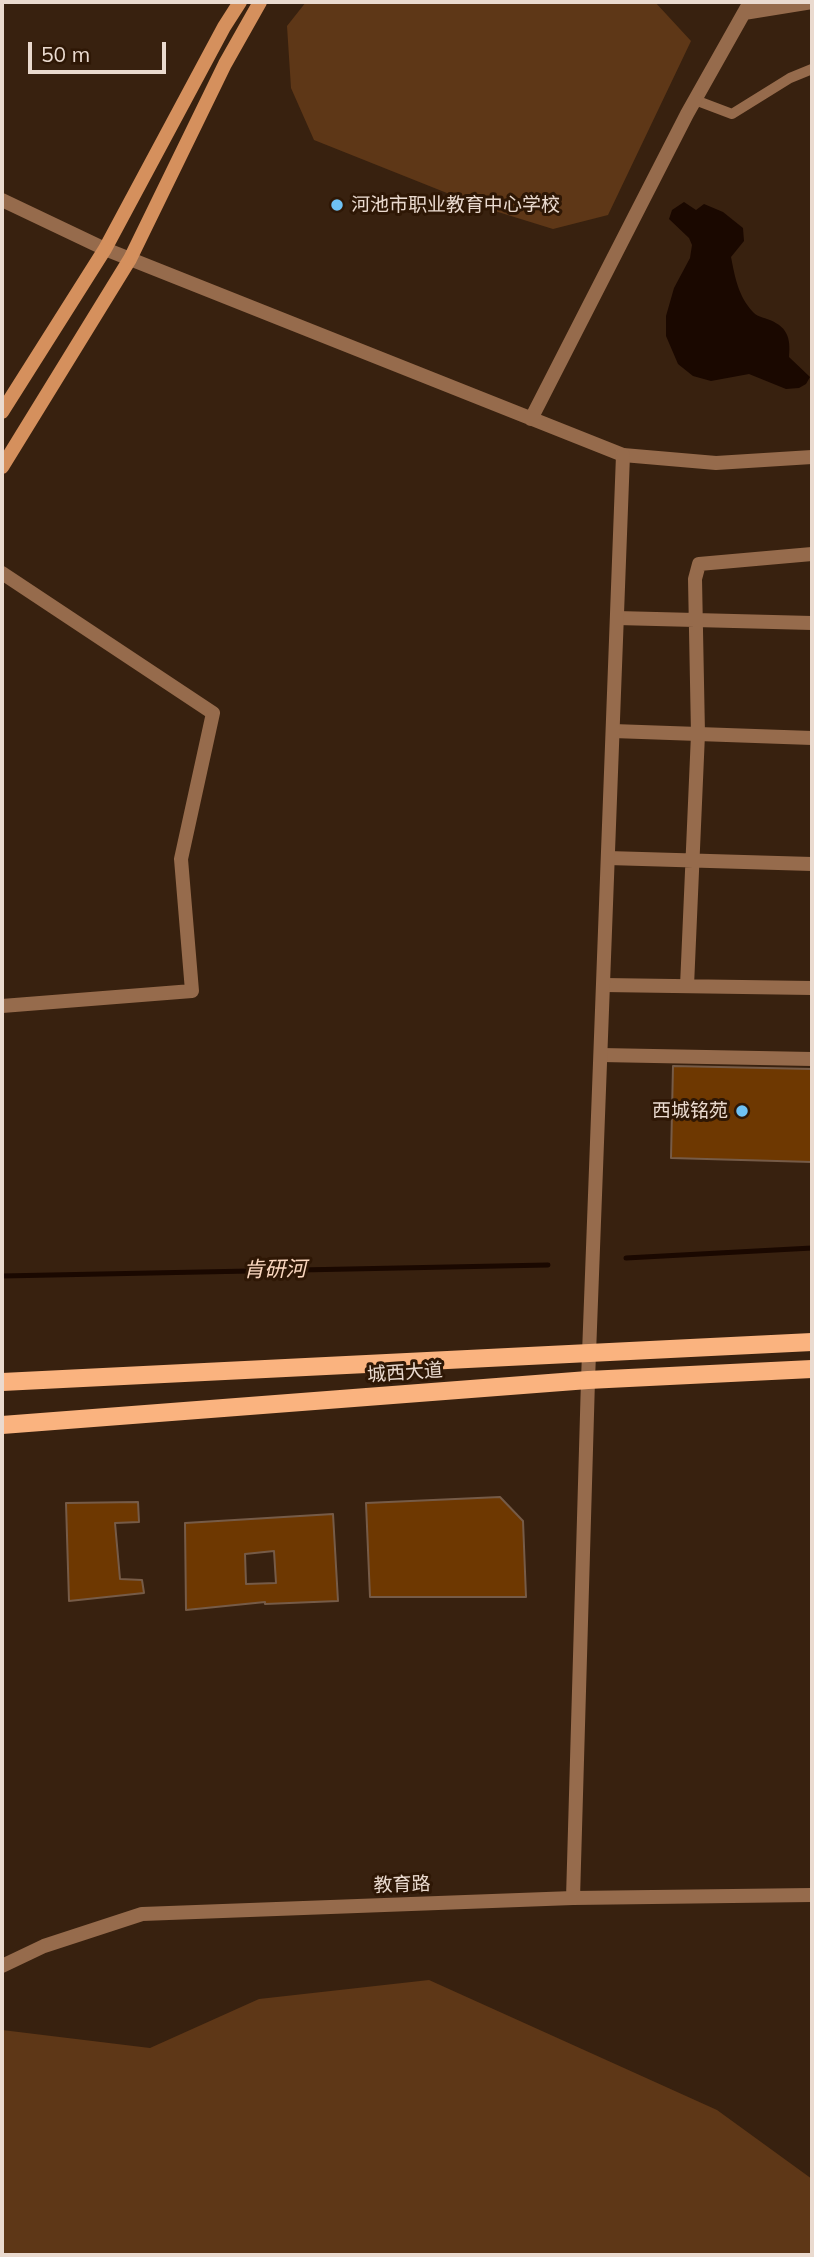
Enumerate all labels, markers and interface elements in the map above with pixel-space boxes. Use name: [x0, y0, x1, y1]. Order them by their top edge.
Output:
scale bar: [32, 28, 170, 72]
text: 50 m: [41, 41, 90, 67]
place label: 河池市职业教育中心学校: [351, 194, 560, 216]
marker: 河池市职业教育中心学校: [329, 197, 345, 213]
place label: 西城铭苑: [652, 1100, 728, 1122]
marker: 西城铭苑: [734, 1103, 750, 1119]
water label: 肯研河: [243, 1257, 307, 1283]
street label: 城西大道: [366, 1359, 444, 1387]
street label: 教育路: [373, 1873, 431, 1897]

